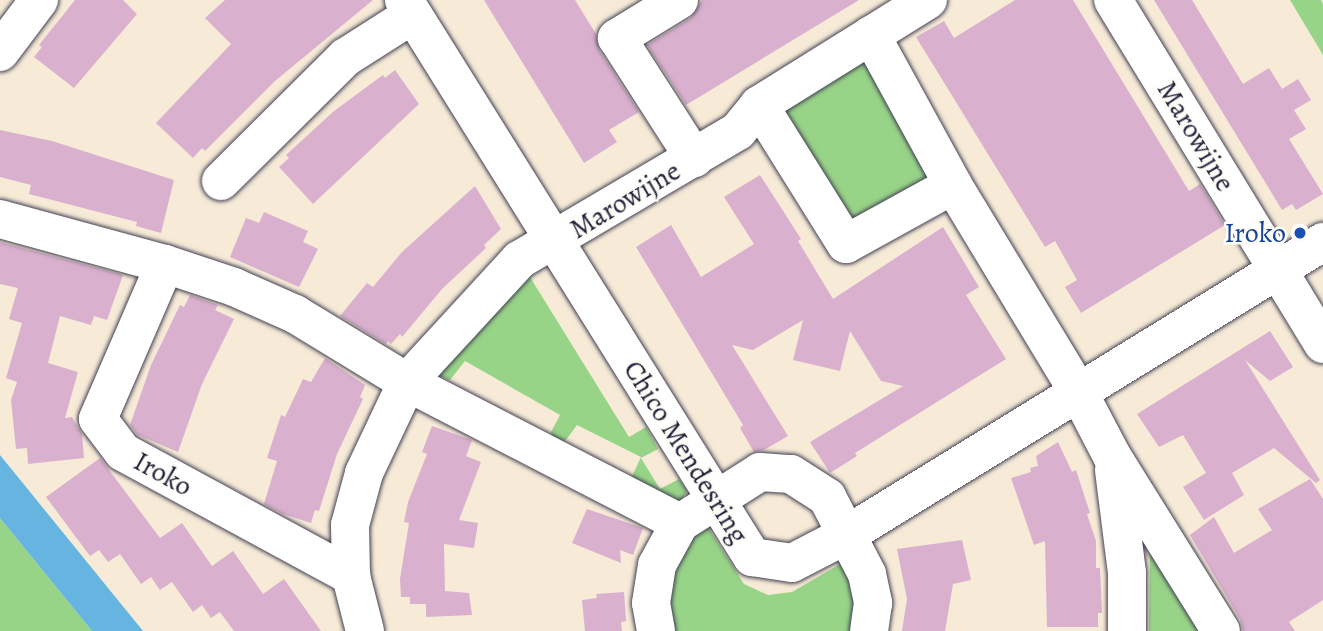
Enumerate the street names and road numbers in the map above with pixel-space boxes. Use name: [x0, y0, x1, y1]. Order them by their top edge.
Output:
street label: Marowijne: [1150, 75, 1242, 197]
street label: Marowijne: [564, 154, 686, 246]
street label: Chico Mendesring: [616, 354, 756, 550]
street label: Iroko: [128, 444, 198, 504]

